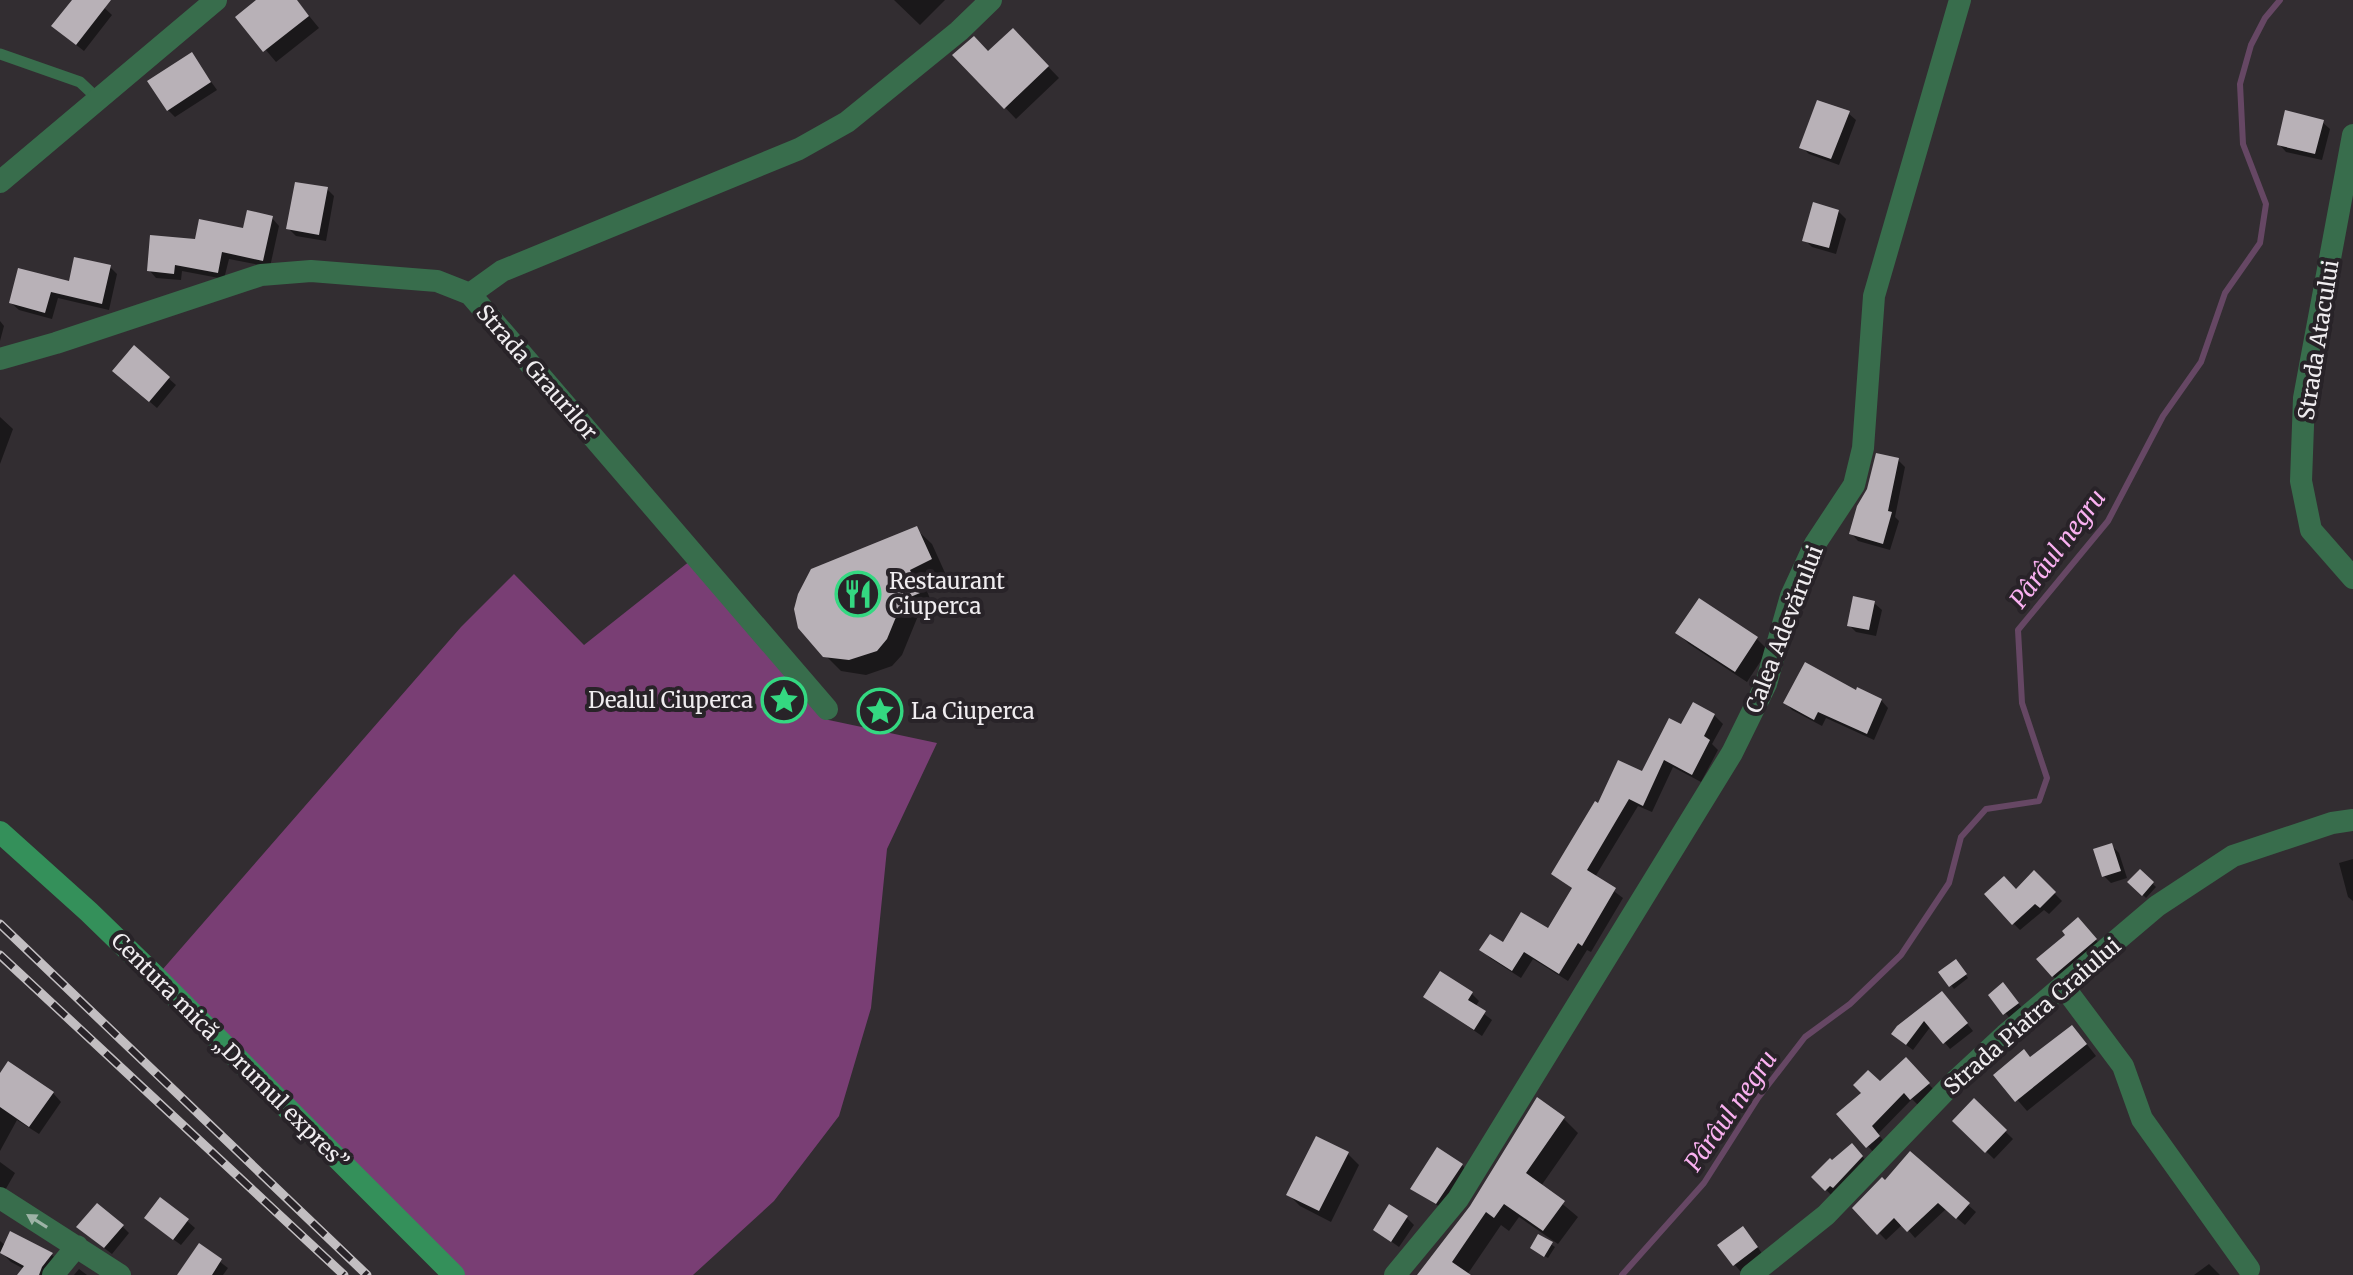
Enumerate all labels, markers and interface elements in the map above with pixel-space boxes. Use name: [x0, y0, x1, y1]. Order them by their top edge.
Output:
street label: Strada Atacului: [2292, 258, 2344, 422]
street label: Strada Graurilor: [471, 298, 604, 446]
water label: Pârâul negru: [2003, 483, 2112, 614]
street label: Calea Adevărului: [1739, 541, 1829, 717]
place label: Restaurant Ciuperca: [889, 567, 1005, 620]
restaurant icon: Restaurant Ciuperca: [834, 570, 882, 618]
place icon: Dealul Ciuperca: [760, 676, 808, 724]
place label: Dealul Ciuperca: [588, 686, 753, 714]
place icon: La Ciuperca: [856, 687, 904, 735]
place label: La Ciuperca: [911, 697, 1035, 725]
street label: Centura mică „Drumul expres”: [105, 926, 355, 1176]
street label: Strada Piatra Craiului: [1938, 931, 2126, 1101]
water label: Pârâul negru: [1678, 1044, 1784, 1177]
one-way arrow: [26, 1214, 48, 1228]

